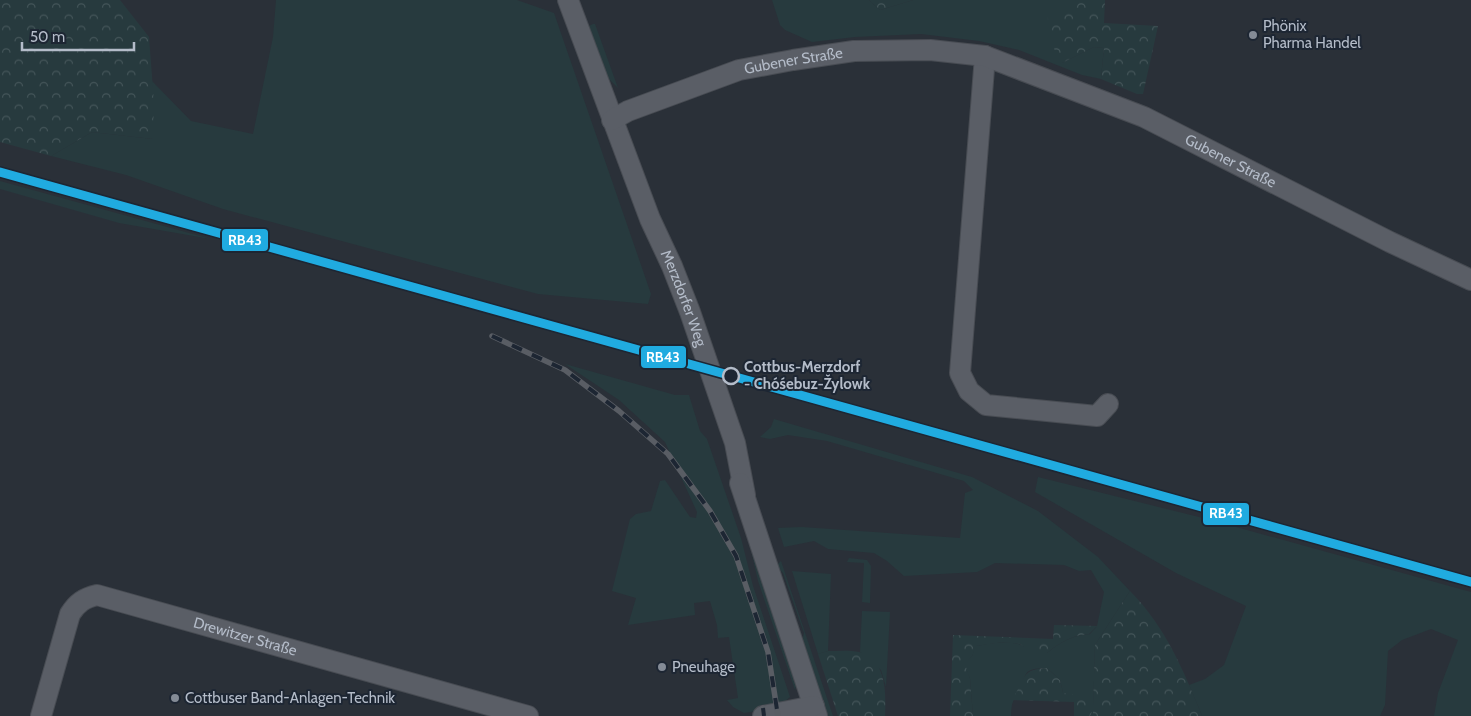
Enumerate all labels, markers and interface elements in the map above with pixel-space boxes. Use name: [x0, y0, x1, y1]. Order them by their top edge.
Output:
place label: Phönix Pharma Handel: [1263, 17, 1361, 52]
scale bar: [22, 20, 135, 52]
text: 50 m: [30, 28, 65, 46]
marker: Phönix Pharma Handel: [1247, 29, 1259, 41]
street label: Gubener Straße: [743, 44, 844, 78]
street label: Gubener Straße: [1182, 130, 1279, 192]
line badge: RB43: [221, 228, 269, 252]
text: RB43: [228, 231, 262, 249]
street label: Merzdorfer Weg: [657, 247, 710, 349]
line badge: RB43: [640, 345, 687, 369]
text: RB43: [646, 348, 680, 366]
place label: Cottbus-Merzdorf - Chóśebuz-Žylowk: [744, 358, 871, 393]
marker: Cottbus-Merzdorf - Chóśebuz-Žylowk: [722, 367, 740, 385]
line badge: RB43: [1202, 502, 1250, 526]
text: RB43: [1209, 504, 1243, 522]
street label: Drewitzer Straße: [191, 614, 299, 660]
place label: Pneuhage: [672, 658, 735, 676]
marker: Pneuhage: [656, 661, 668, 673]
place label: Cottbuser Band-Anlagen-Technik: [185, 689, 395, 707]
marker: Cottbuser Band-Anlagen-Technik: [169, 692, 181, 704]

